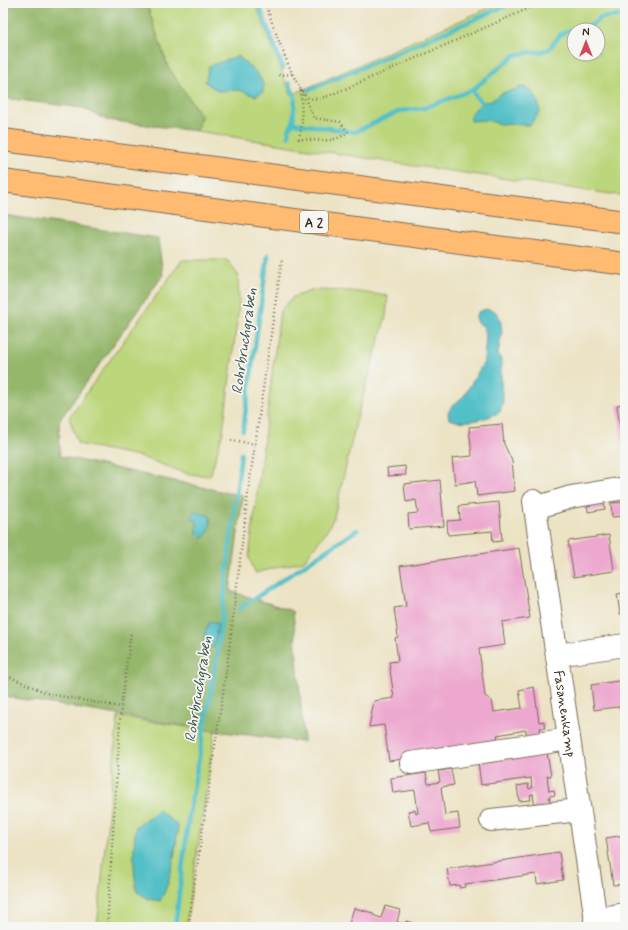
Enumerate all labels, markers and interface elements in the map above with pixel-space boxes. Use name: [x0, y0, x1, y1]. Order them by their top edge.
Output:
north arrow: [566, 22, 606, 62]
text: N: [582, 26, 590, 40]
road number: A 2: [300, 211, 328, 233]
water label: Rohrbruchgraben: [228, 286, 262, 396]
water label: Rohrbruchgraben: [181, 634, 217, 744]
street label: Fasanenkamp: [549, 669, 580, 759]

